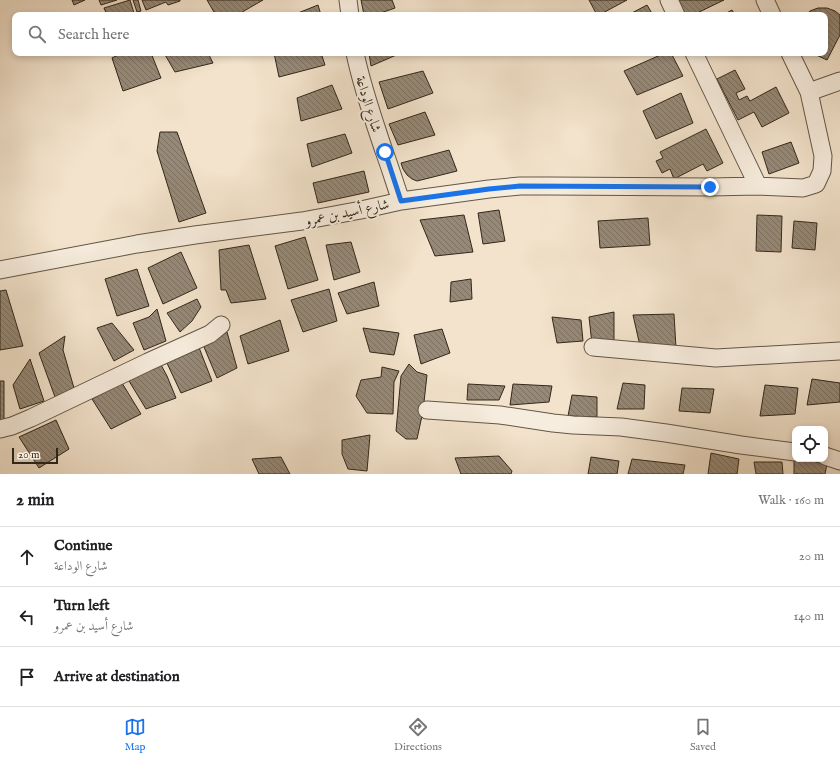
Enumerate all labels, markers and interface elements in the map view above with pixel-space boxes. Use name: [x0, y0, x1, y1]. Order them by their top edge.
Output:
search box: [12, 12, 828, 56]
icon: search: [26, 23, 48, 45]
text: Search here: [58, 25, 129, 44]
street label: شارع الوداعة: [349, 74, 385, 135]
route start: [376, 143, 394, 161]
route end: [701, 178, 719, 196]
street label: شارع أسيد بن عمرو: [301, 193, 391, 233]
map controls: [792, 426, 828, 462]
button: locate: [792, 426, 828, 462]
scale bar: [12, 446, 58, 465]
text: 20 m: [18, 448, 39, 462]
text: 2 min: [16, 490, 54, 511]
text: Walk · 160 m: [758, 492, 824, 509]
text: Continue: [54, 536, 112, 555]
icon: ahead: [16, 546, 38, 568]
text: 20 m: [799, 548, 824, 565]
text: شارع الوداعة: [54, 558, 108, 575]
text: Turn left: [54, 596, 110, 615]
icon: left: [16, 606, 38, 628]
text: 140 m: [794, 608, 824, 625]
text: شارع أسيد بن عمرو: [54, 618, 133, 635]
icon: arrive: [16, 666, 38, 688]
text: Arrive at destination: [54, 667, 180, 686]
tab: Map: [124, 716, 146, 754]
tab: Directions: [394, 716, 442, 754]
tab: Saved: [690, 716, 716, 754]

